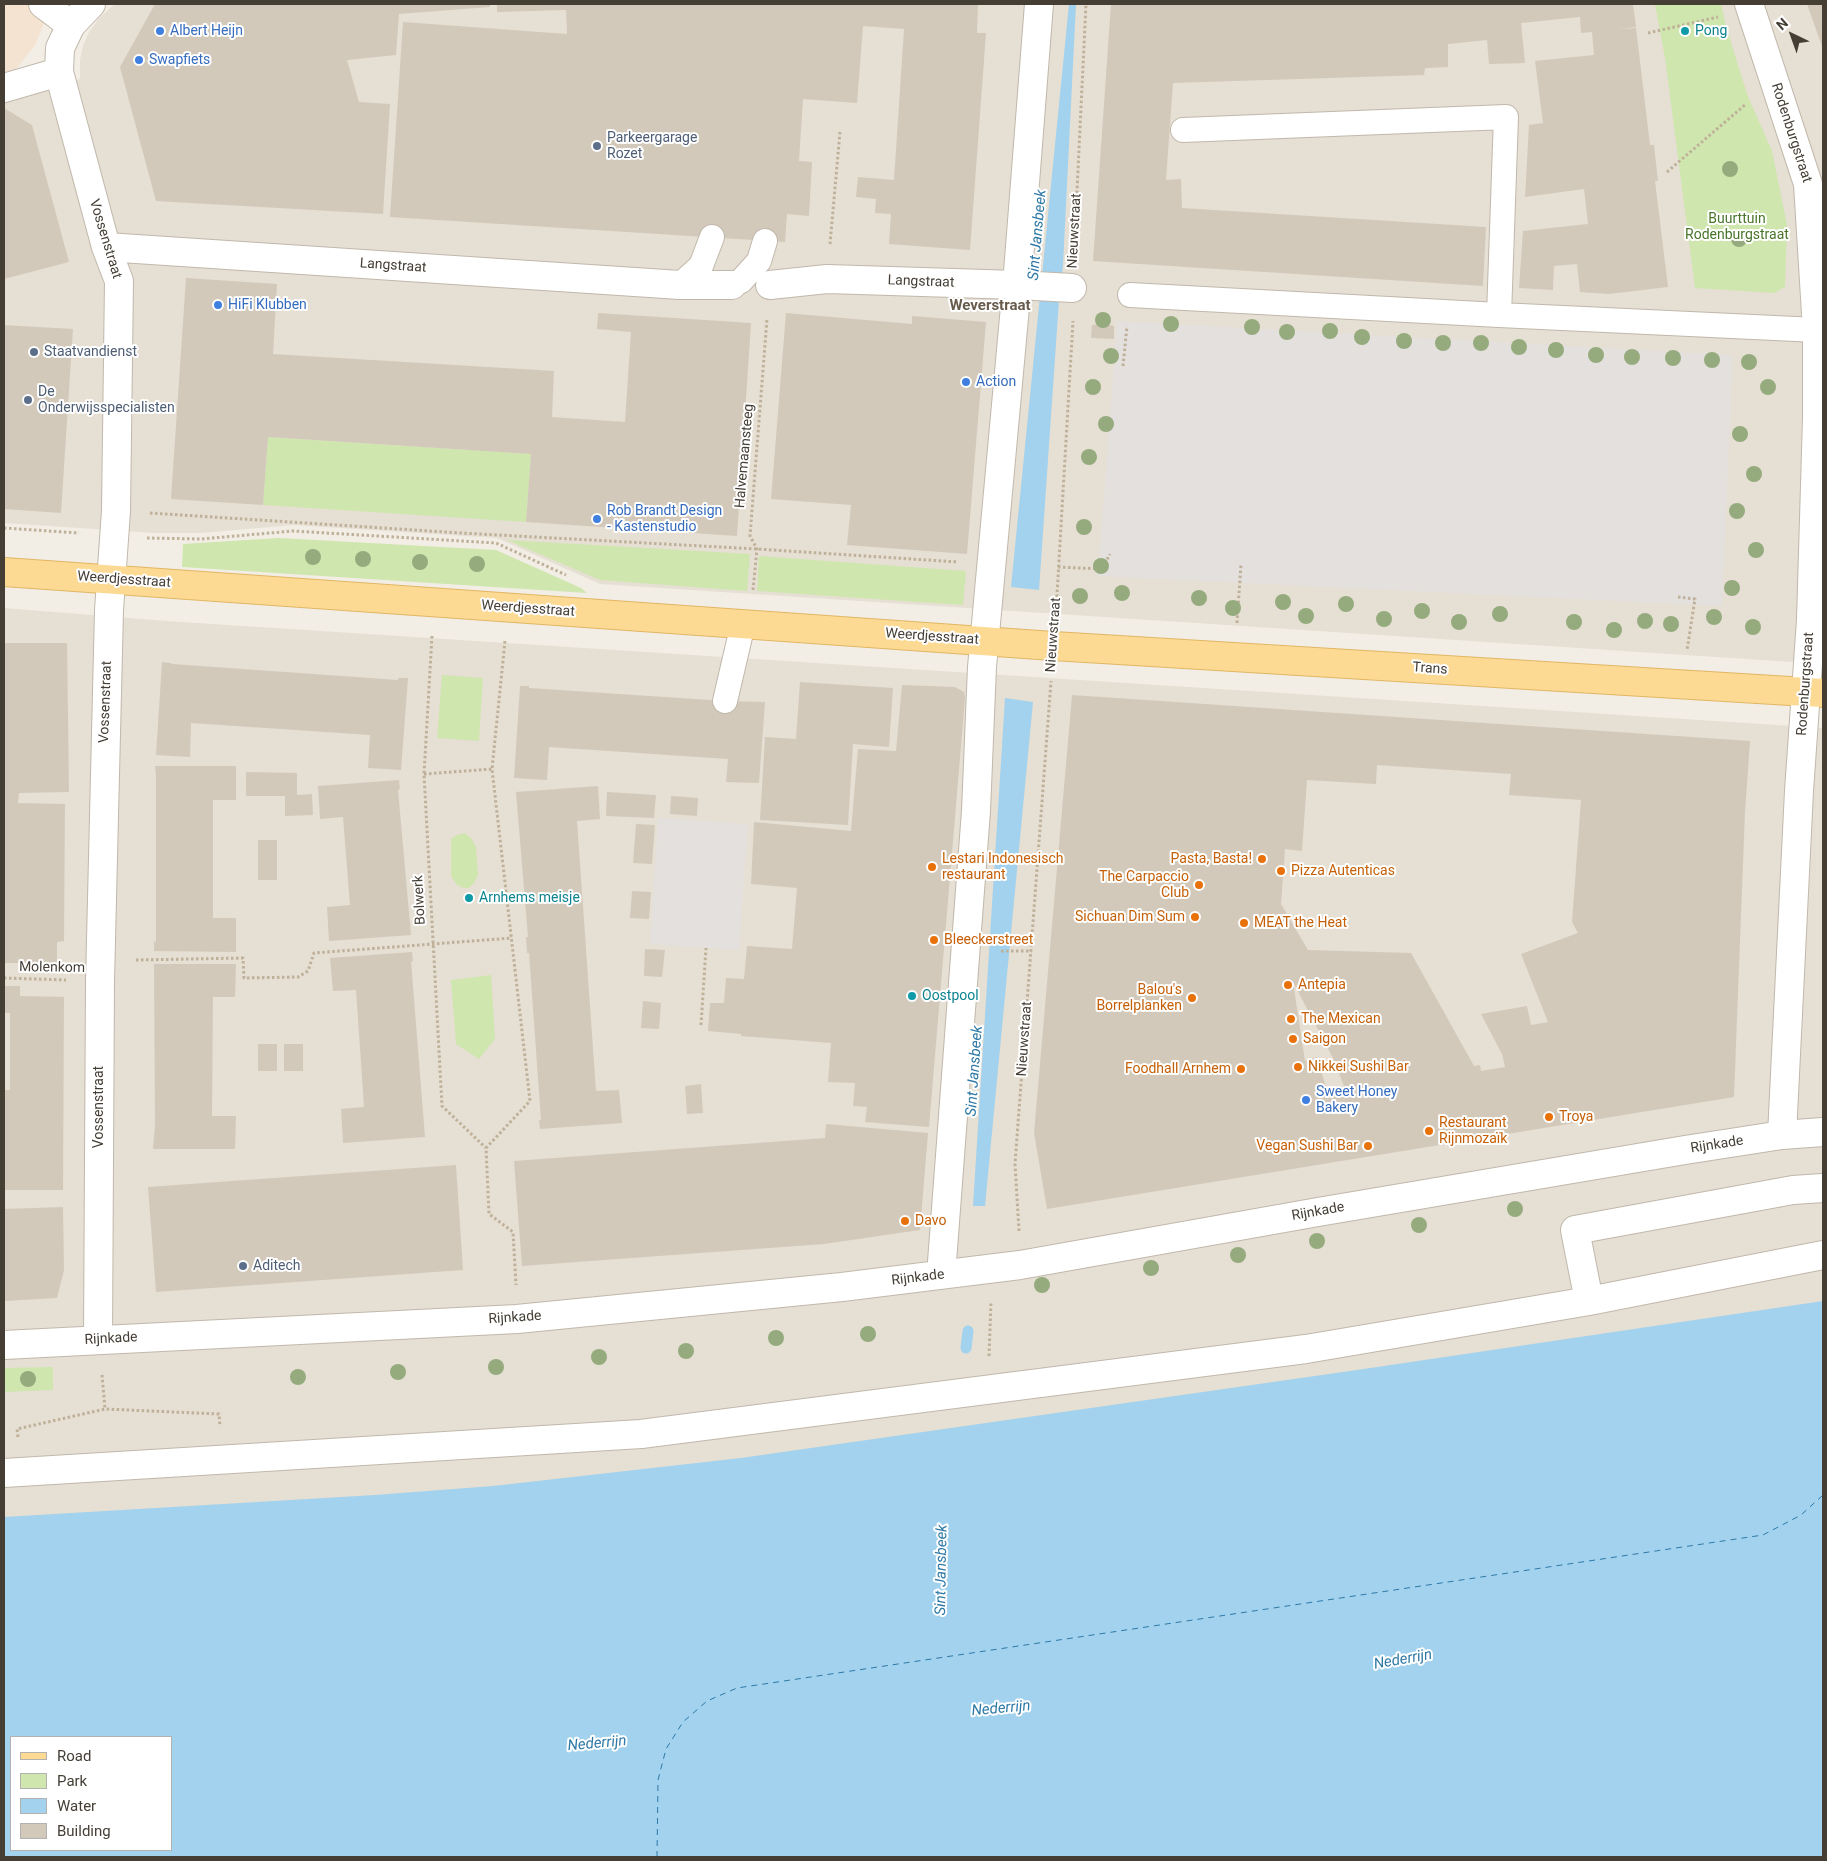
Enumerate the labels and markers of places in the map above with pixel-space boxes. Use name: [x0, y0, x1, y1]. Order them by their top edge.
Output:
place label: Albert Heijn: [170, 23, 243, 39]
place label: Pong: [1695, 23, 1727, 39]
marker: Albert Heijn: [154, 25, 166, 37]
marker: Pong: [1679, 25, 1691, 37]
place label: Swapfiets: [149, 52, 210, 68]
marker: Swapfiets: [133, 54, 145, 66]
place label: Parkeergarage Rozet: [607, 130, 697, 162]
marker: Parkeergarage Rozet: [591, 140, 603, 152]
place label: HiFi Klubben: [228, 297, 307, 313]
marker: HiFi Klubben: [212, 299, 224, 311]
place label: Staatvandienst: [44, 344, 137, 360]
marker: Staatvandienst: [28, 346, 40, 358]
place label: Action: [976, 374, 1016, 390]
marker: Action: [960, 376, 972, 388]
place label: De Onderwijsspecialisten: [38, 384, 175, 417]
marker: De Onderwijsspecialisten: [22, 394, 34, 406]
place label: Rob Brandt Design - Kastenstudio: [607, 503, 722, 536]
marker: Rob Brandt Design - Kastenstudio: [591, 513, 603, 525]
place label: Lestari Indonesisch restaurant: [942, 851, 1063, 884]
place label: Pasta, Basta!: [1171, 851, 1252, 867]
marker: Pasta, Basta!: [1256, 853, 1268, 865]
marker: Lestari Indonesisch restaurant: [926, 861, 938, 873]
place label: Pizza Autenticas: [1291, 863, 1395, 879]
marker: Pizza Autenticas: [1275, 865, 1287, 877]
place label: The Carpaccio Club: [1099, 869, 1189, 902]
marker: The Carpaccio Club: [1193, 879, 1205, 891]
place label: Arnhems meisje: [479, 890, 580, 906]
marker: Arnhems meisje: [463, 892, 475, 904]
place label: Sichuan Dim Sum: [1075, 909, 1185, 925]
marker: Sichuan Dim Sum: [1189, 911, 1201, 923]
place label: MEAT the Heat: [1254, 915, 1347, 931]
marker: MEAT the Heat: [1238, 917, 1250, 929]
place label: Bleeckerstreet: [944, 932, 1033, 948]
marker: Bleeckerstreet: [928, 934, 940, 946]
place label: Antepia: [1298, 977, 1346, 993]
marker: Antepia: [1282, 979, 1294, 991]
place label: Balou's Borrelplanken: [1096, 982, 1182, 1014]
place label: Oostpool: [922, 988, 979, 1004]
marker: Oostpool: [906, 990, 918, 1002]
marker: Balou's Borrelplanken: [1186, 992, 1198, 1004]
place label: The Mexican: [1301, 1011, 1381, 1027]
marker: The Mexican: [1285, 1013, 1297, 1025]
place label: Saigon: [1303, 1031, 1346, 1047]
marker: Saigon: [1287, 1033, 1299, 1045]
place label: Nikkei Sushi Bar: [1308, 1059, 1409, 1075]
place label: Foodhall Arnhem: [1125, 1061, 1231, 1077]
marker: Nikkei Sushi Bar: [1292, 1061, 1304, 1073]
marker: Foodhall Arnhem: [1235, 1063, 1247, 1075]
place label: Sweet Honey Bakery: [1316, 1084, 1397, 1116]
marker: Sweet Honey Bakery: [1300, 1094, 1312, 1106]
place label: Troya: [1559, 1109, 1593, 1125]
marker: Troya: [1543, 1111, 1555, 1123]
place label: Restaurant Rijnmozaïk: [1439, 1115, 1507, 1148]
marker: Restaurant Rijnmozaïk: [1423, 1125, 1435, 1137]
place label: Vegan Sushi Bar: [1256, 1138, 1358, 1154]
marker: Vegan Sushi Bar: [1362, 1140, 1374, 1152]
place label: Davo: [915, 1213, 946, 1229]
marker: Davo: [899, 1215, 911, 1227]
place label: Aditech: [253, 1258, 300, 1274]
marker: Aditech: [237, 1260, 249, 1272]

